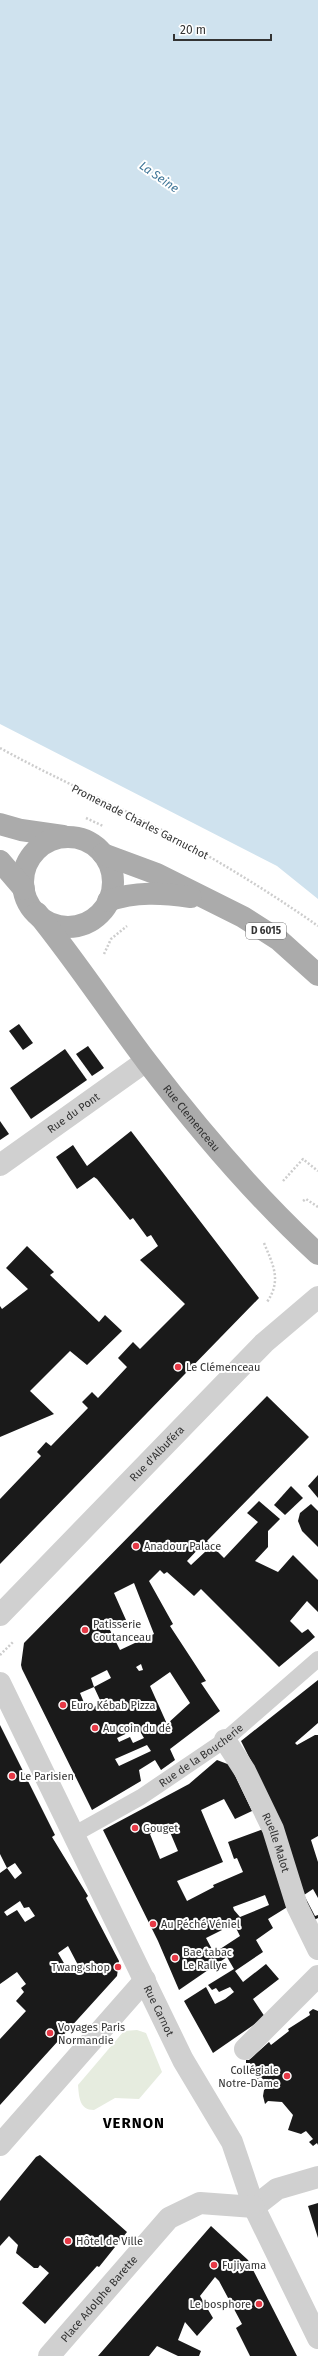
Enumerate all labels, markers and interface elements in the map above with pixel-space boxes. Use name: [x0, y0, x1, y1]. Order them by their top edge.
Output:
scale bar: [174, 16, 271, 42]
text: 20 m: [180, 23, 206, 37]
water label: La Seine: [137, 158, 181, 196]
street label: Promenade Charles Garnuchot: [69, 782, 211, 862]
road number: D 6015: [246, 923, 286, 939]
street label: Rue Clemenceau: [161, 1082, 223, 1154]
street label: Rue du Pont: [45, 1090, 102, 1136]
place label: Le Clémenceau: [186, 1361, 261, 1374]
marker: Le Clémenceau: [173, 1362, 183, 1372]
street label: Rue d'Albuféra: [127, 1423, 187, 1484]
place label: Anadour Palace: [144, 1540, 221, 1553]
marker: Anadour Palace: [131, 1541, 141, 1551]
place label: Patisserie Coutanceau: [93, 1618, 151, 1644]
marker: Patisserie Coutanceau: [80, 1625, 90, 1635]
place label: Euro Kébab Pizza: [71, 1699, 155, 1712]
marker: Euro Kébab Pizza: [58, 1700, 68, 1710]
street label: Rue de la Boucherie: [156, 1721, 246, 1789]
place label: Au coin du dé: [103, 1722, 171, 1735]
marker: Au coin du dé: [90, 1723, 100, 1733]
place label: Le Parisien: [20, 1770, 74, 1783]
marker: Le Parisien: [7, 1771, 17, 1781]
street label: Ruelle Malot: [260, 1810, 293, 1874]
place label: Gouget: [143, 1822, 178, 1835]
marker: Gouget: [130, 1823, 140, 1833]
place label: Au Péché Véniel: [161, 1918, 240, 1931]
marker: Au Péché Véniel: [148, 1919, 158, 1929]
place label: Bae tabac Le Rallye: [183, 1946, 232, 1972]
marker: Bae tabac Le Rallye: [170, 1953, 180, 1963]
place label: Twang shop: [51, 1961, 110, 1974]
marker: Twang shop: [113, 1962, 123, 1972]
street label: Rue Carnot: [141, 1983, 177, 2038]
place label: Voyages Paris Normandie: [58, 2021, 125, 2047]
marker: Voyages Paris Normandie: [45, 2028, 55, 2038]
place label: Collégiale Notre-Dame: [218, 2064, 279, 2090]
marker: Collégiale Notre-Dame: [282, 2071, 292, 2081]
district label: VERNON: [102, 2114, 165, 2132]
place label: Hôtel de Ville: [76, 2235, 143, 2248]
marker: Hôtel de Ville: [63, 2236, 73, 2246]
street label: Place Adolphe Barette: [58, 2253, 140, 2345]
place label: Fujiyama: [222, 2259, 266, 2272]
marker: Fujiyama: [209, 2260, 219, 2270]
place label: Le bosphore: [189, 2298, 251, 2311]
marker: Le bosphore: [254, 2299, 264, 2309]

